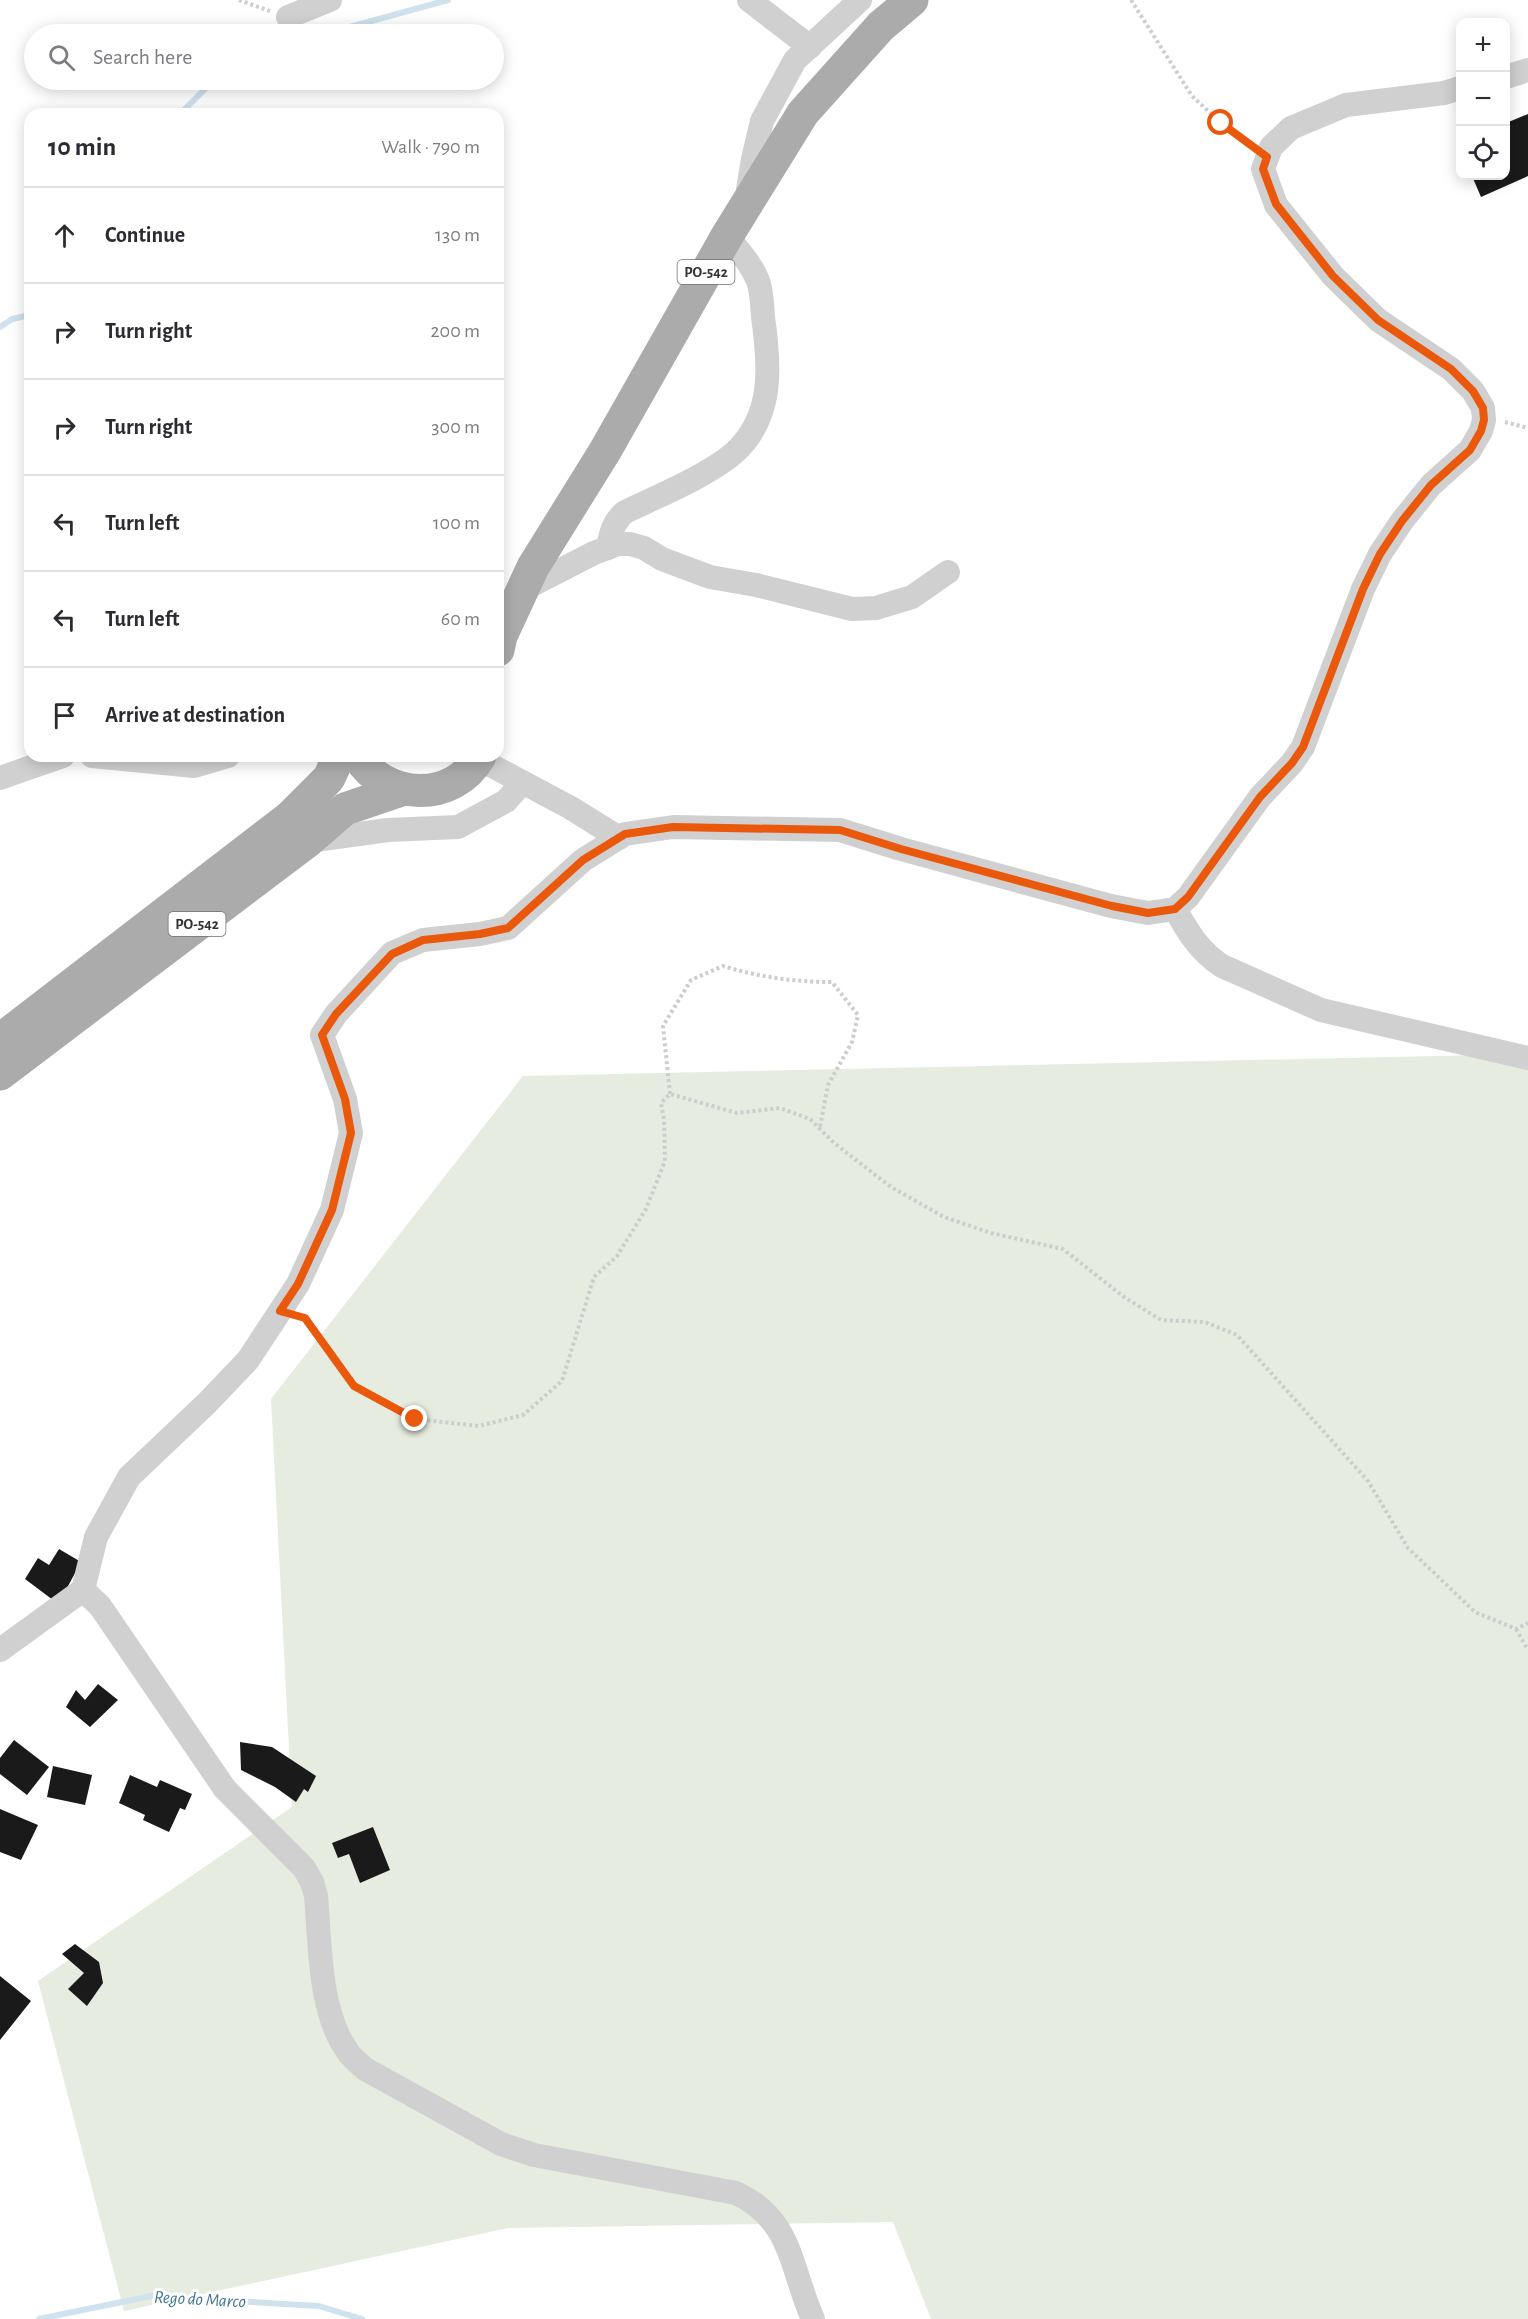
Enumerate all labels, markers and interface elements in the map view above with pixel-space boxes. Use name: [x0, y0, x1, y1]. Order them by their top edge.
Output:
map controls: [1456, 18, 1510, 180]
button: +: [1456, 18, 1510, 72]
search box: [24, 24, 504, 90]
icon: search: [45, 41, 78, 74]
text: Search here: [93, 46, 192, 68]
button: −: [1456, 72, 1510, 126]
route start: [1207, 109, 1233, 135]
button: locate: [1456, 126, 1510, 180]
text: 10 min: [48, 134, 116, 160]
text: Walk · 790 m: [381, 137, 480, 157]
icon: ahead: [48, 219, 81, 252]
text: Continue: [105, 224, 185, 246]
text: 130 m: [435, 225, 480, 245]
road number: PO-542: [678, 260, 734, 284]
icon: right: [48, 315, 81, 348]
text: Turn right: [105, 320, 192, 342]
text: 200 m: [430, 321, 480, 341]
icon: right: [48, 411, 81, 444]
text: Turn right: [105, 416, 192, 438]
text: 300 m: [431, 417, 480, 437]
icon: left: [48, 507, 81, 540]
text: Turn left: [105, 512, 179, 534]
text: 100 m: [433, 513, 480, 533]
icon: left: [48, 603, 81, 636]
text: Turn left: [105, 608, 179, 630]
text: 60 m: [441, 609, 480, 629]
icon: arrive: [48, 699, 81, 732]
text: Arrive at destination: [105, 704, 285, 726]
road number: PO-542: [168, 912, 226, 936]
route end: [401, 1405, 427, 1431]
water label: Rego do Marco: [154, 2289, 246, 2311]

